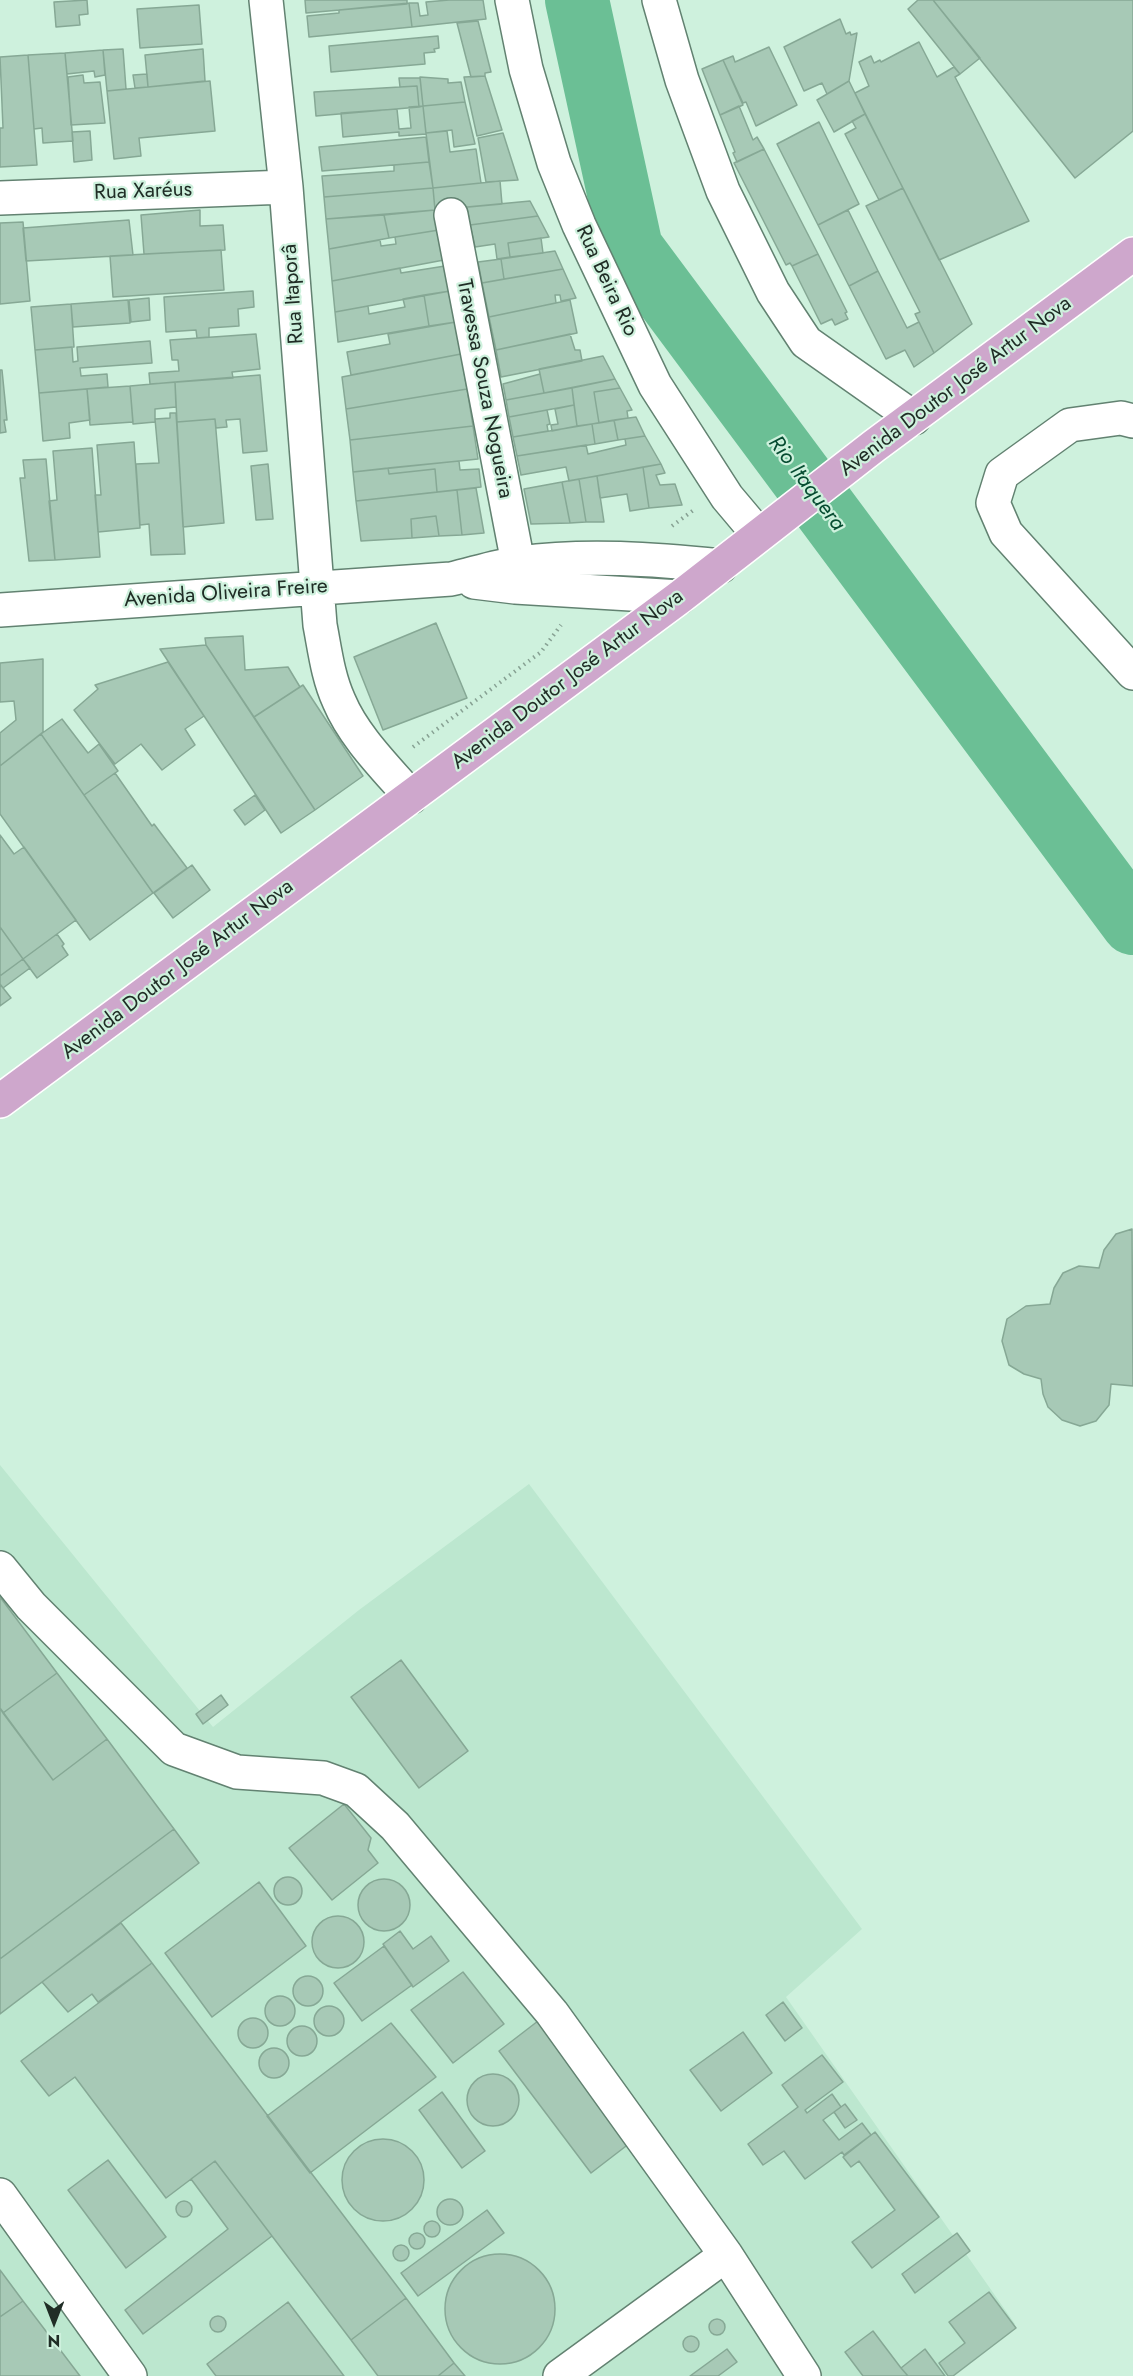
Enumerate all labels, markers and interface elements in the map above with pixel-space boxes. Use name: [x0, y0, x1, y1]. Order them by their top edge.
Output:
street label: Rua Xaréus: [94, 178, 192, 206]
street label: Rua Beira Rio: [569, 222, 643, 340]
street label: Rua Itaporâ: [278, 243, 310, 345]
street label: Travessa Souza Nogueira: [450, 277, 518, 501]
street label: Avenida Doutor José Artur Nova: [835, 292, 1077, 482]
water label: Rio Itaquera: [762, 431, 850, 537]
street label: Avenida Oliveira Freire: [123, 574, 329, 614]
street label: Avenida Doutor José Artur Nova: [447, 585, 689, 775]
street label: Avenida Doutor José Artur Nova: [57, 875, 299, 1065]
north arrow: [24, 2292, 84, 2352]
text: N: [48, 2329, 60, 2352]

